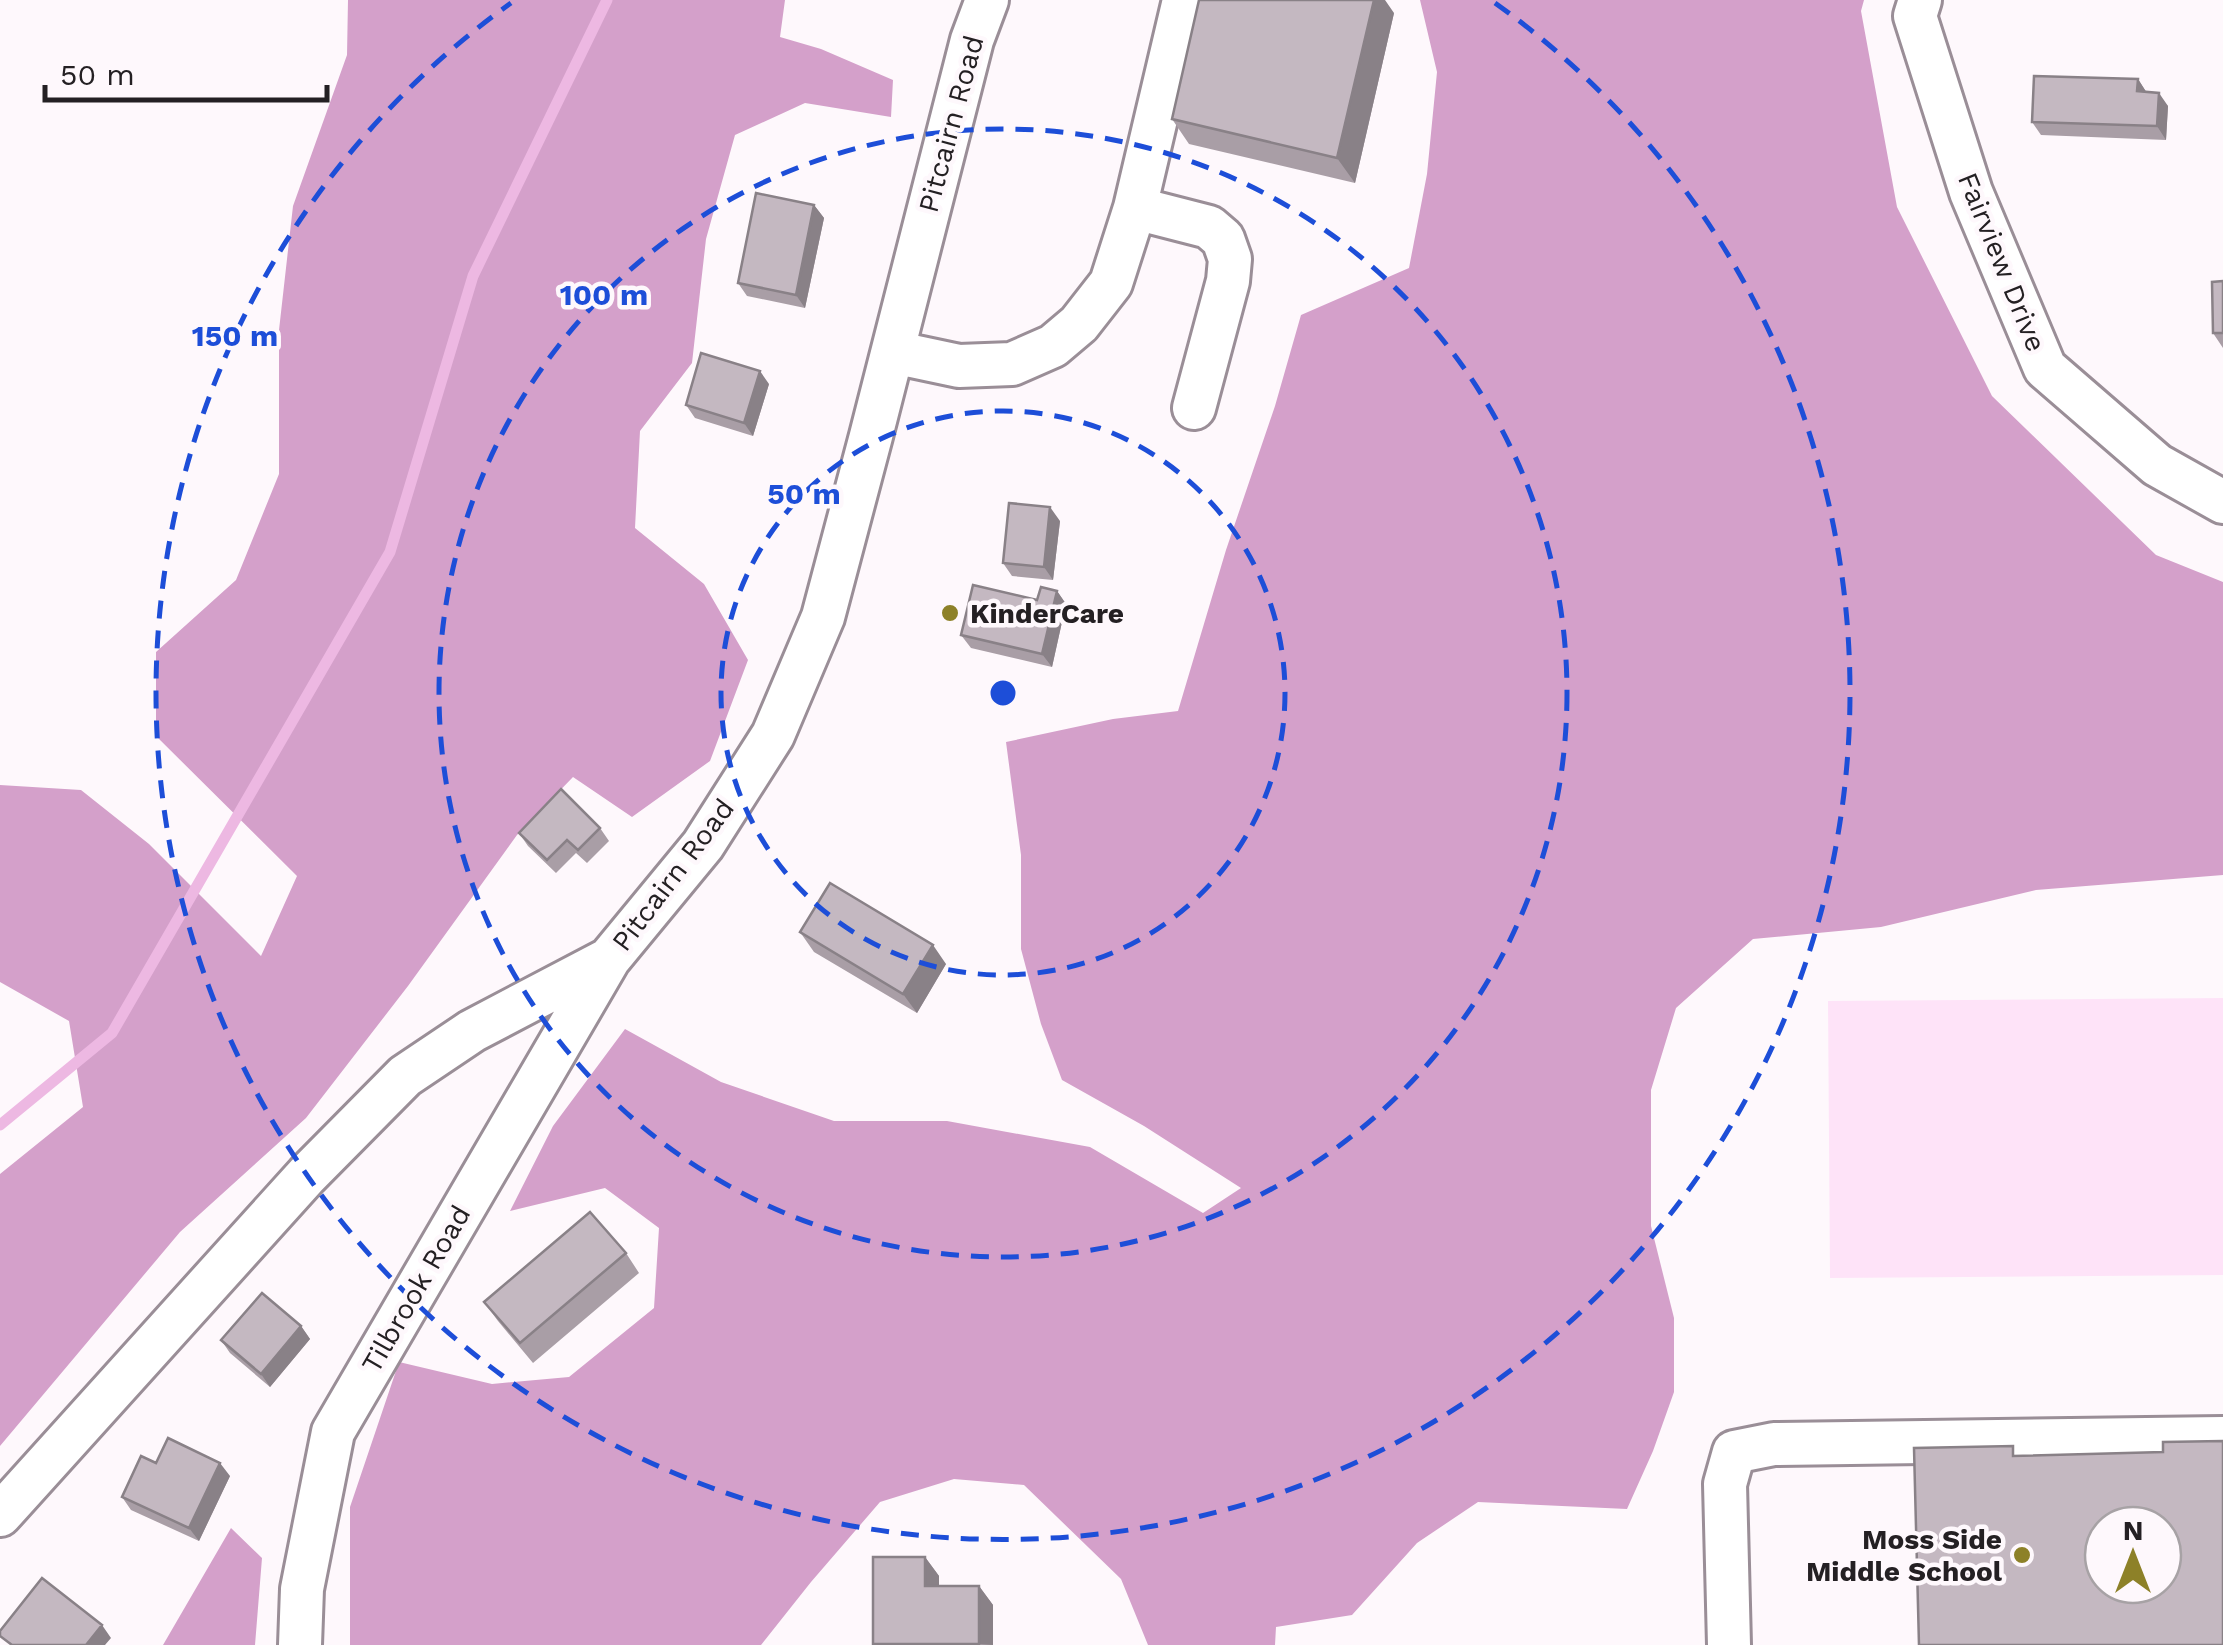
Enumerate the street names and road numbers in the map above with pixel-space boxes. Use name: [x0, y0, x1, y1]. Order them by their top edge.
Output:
street label: Pitcairn Road: [912, 32, 990, 216]
street label: Fairview Drive: [1951, 168, 2053, 356]
street label: Pitcairn Road: [605, 792, 741, 958]
street label: Tilbrook Road: [355, 1199, 477, 1379]

